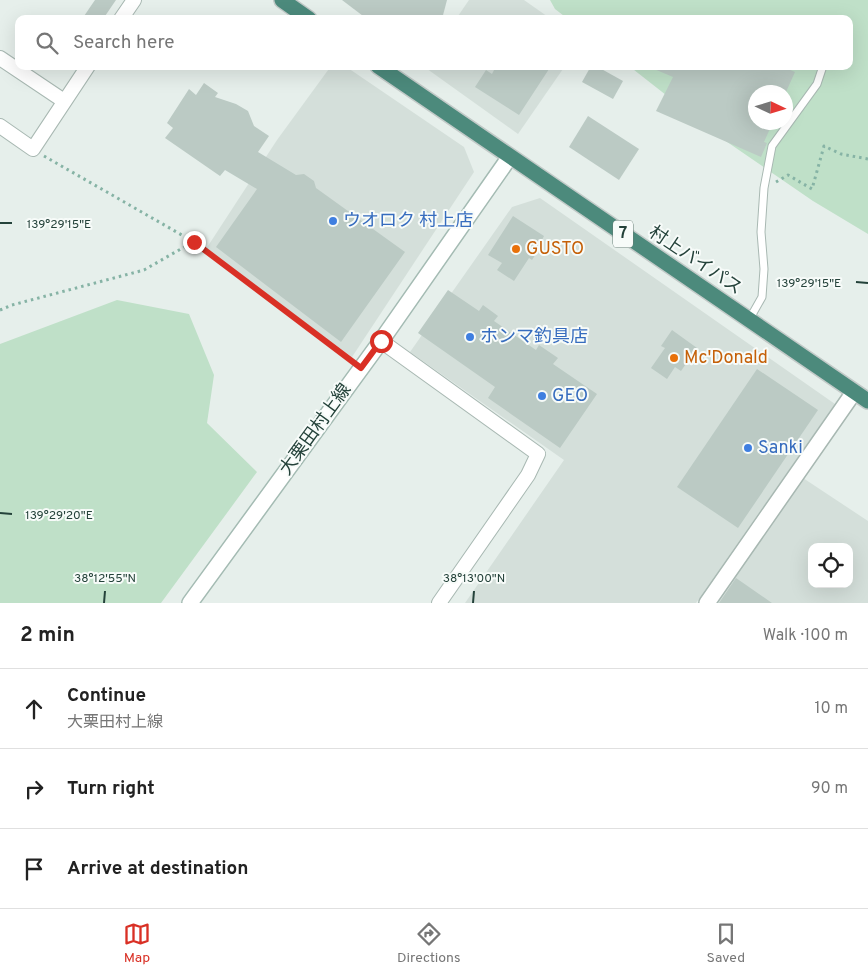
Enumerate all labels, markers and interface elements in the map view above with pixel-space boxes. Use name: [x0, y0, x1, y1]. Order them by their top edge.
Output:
search box: [15, 15, 853, 70]
icon: search: [33, 29, 61, 57]
text: Search here: [73, 31, 175, 55]
north arrow: [748, 85, 793, 130]
place label: ウオロク 村上店: [343, 210, 473, 233]
marker: ウオロク 村上店: [327, 215, 339, 227]
text: 139°29'15"E: [27, 217, 91, 233]
road number: 7: [613, 220, 633, 248]
street label: 村上バイパス: [644, 221, 746, 301]
route end: [183, 231, 206, 254]
place label: GUSTO: [526, 238, 584, 261]
marker: GUSTO: [510, 243, 522, 255]
text: 139°29'15"E: [777, 276, 841, 292]
place label: ホンマ釣具店: [480, 326, 588, 349]
route start: [370, 330, 393, 353]
marker: ホンマ釣具店: [464, 331, 476, 343]
place label: Mc'Donald: [684, 347, 768, 370]
marker: Mc'Donald: [668, 352, 680, 364]
street label: 大栗田村上線: [275, 380, 357, 480]
place label: GEO: [552, 385, 588, 408]
marker: GEO: [536, 390, 548, 402]
place label: Sanki: [758, 437, 803, 460]
marker: Sanki: [742, 442, 754, 454]
text: 139°29'20"E: [25, 508, 93, 524]
map controls: [808, 543, 853, 588]
button: locate: [808, 543, 853, 588]
text: 38°12'55"N: [74, 571, 136, 587]
text: 38°13'00"N: [443, 571, 505, 587]
text: 2 min: [20, 622, 75, 649]
text: Walk · 100 m: [763, 626, 848, 646]
text: Continue: [67, 684, 146, 708]
icon: ahead: [20, 695, 48, 723]
text: 10 m: [814, 699, 848, 719]
text: 大栗田村上線: [67, 713, 163, 733]
icon: right: [20, 775, 48, 803]
text: Turn right: [67, 777, 155, 801]
text: 90 m: [811, 779, 848, 799]
icon: arrive: [20, 855, 48, 883]
text: Arrive at destination: [67, 857, 248, 881]
tab: Map: [123, 920, 151, 967]
tab: Directions: [397, 920, 461, 967]
tab: Saved: [707, 920, 745, 967]

